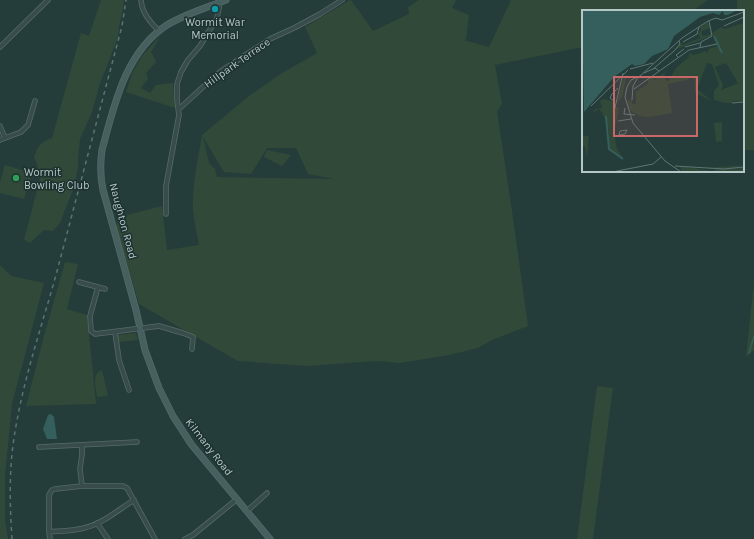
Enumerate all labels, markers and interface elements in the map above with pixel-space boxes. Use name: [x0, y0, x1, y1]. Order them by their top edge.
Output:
marker: Wormit War Memorial: [210, 4, 220, 14]
inset map: [582, 10, 744, 172]
place label: Wormit War Memorial: [185, 16, 245, 42]
street label: Hillpark Terrace: [201, 35, 273, 91]
place label: Wormit Bowling Club: [24, 166, 90, 192]
marker: Wormit Bowling Club: [11, 173, 21, 183]
street label: Naughton Road: [107, 182, 139, 260]
street label: Kilmany Road: [183, 416, 235, 478]

